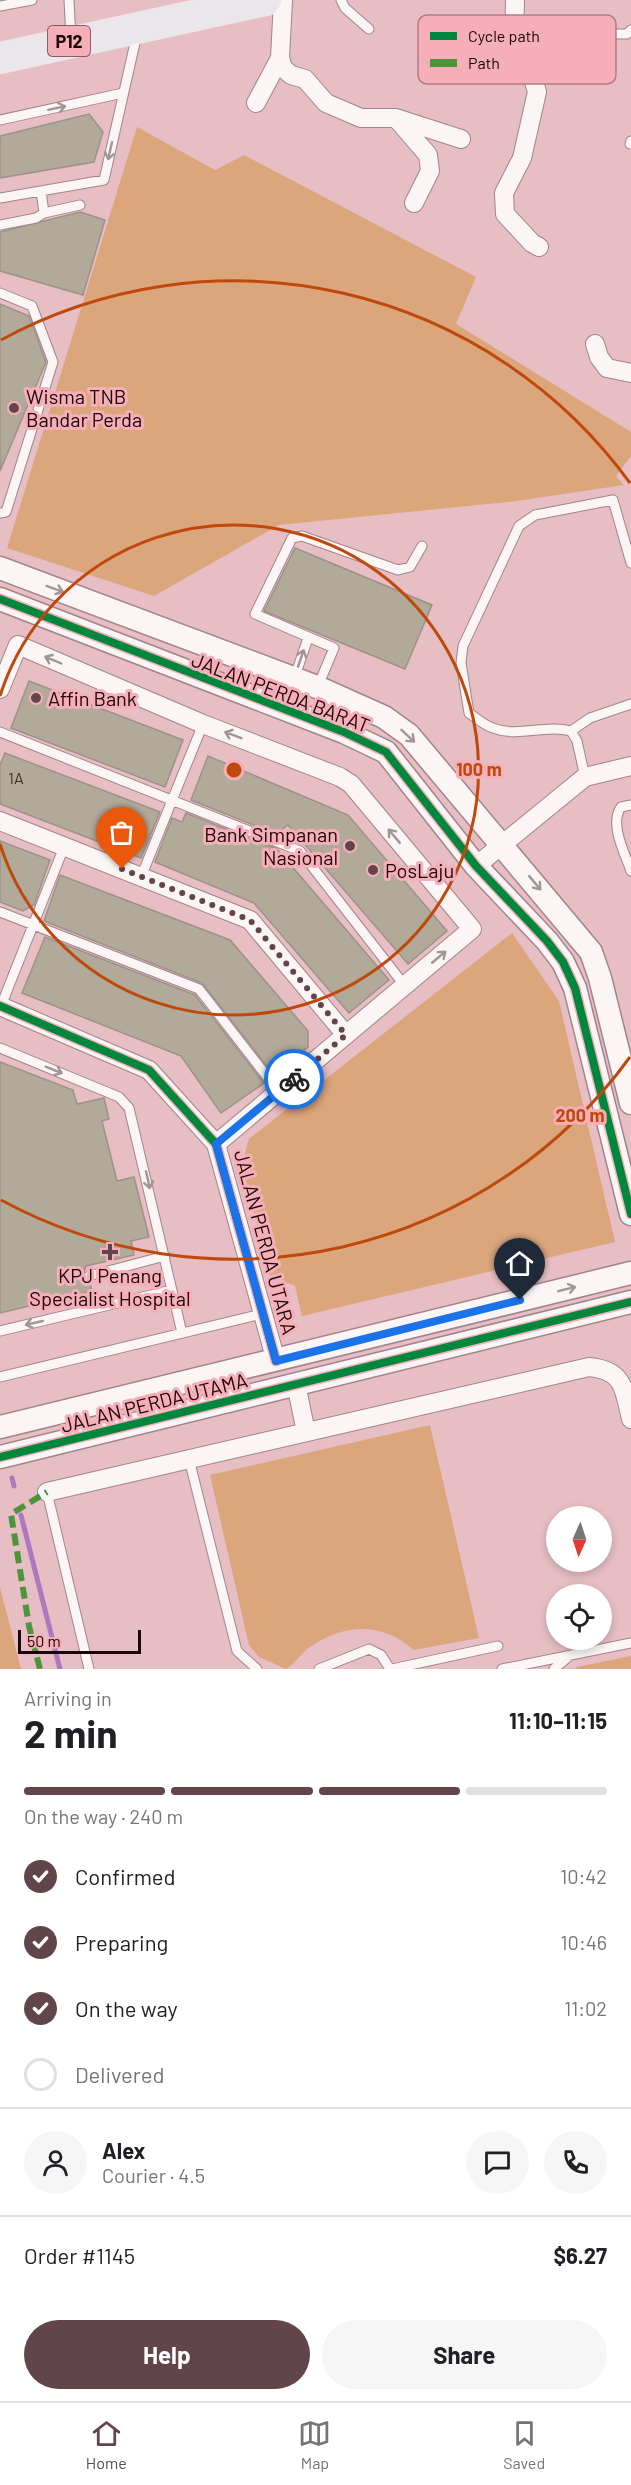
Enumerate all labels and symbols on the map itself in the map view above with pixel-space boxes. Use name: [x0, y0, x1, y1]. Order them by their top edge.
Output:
legend: [418, 15, 616, 84]
road number: P12: [48, 26, 90, 56]
text: Cycle path: [468, 26, 540, 45]
text: Path: [468, 53, 500, 72]
one-way arrow: [47, 102, 66, 113]
one-way arrow: [104, 141, 116, 160]
place label: Wisma TNB Bandar Perda: [26, 384, 142, 431]
marker: Wisma TNB Bandar Perda: [7, 401, 21, 415]
one-way arrow: [45, 584, 64, 595]
street label: JALAN PERDA BARAT: [188, 647, 374, 737]
one-way arrow: [297, 649, 308, 668]
one-way arrow: [45, 654, 63, 665]
place label: Affin Bank: [48, 686, 137, 710]
marker: Affin Bank: [29, 691, 43, 705]
one-way arrow: [400, 728, 415, 742]
one-way arrow: [224, 729, 243, 740]
text: 100 m: [456, 758, 502, 780]
centre of rings: [224, 760, 244, 780]
house number: 1A: [8, 768, 24, 787]
pin: [96, 807, 147, 869]
place label: Bank Simpanan Nasional: [204, 822, 338, 869]
one-way arrow: [387, 829, 401, 844]
marker: Bank Simpanan Nasional: [343, 839, 357, 853]
place label: PosLaju: [385, 858, 454, 882]
marker: PosLaju: [366, 863, 380, 877]
one-way arrow: [528, 875, 542, 890]
one-way arrow: [431, 950, 447, 963]
courier: [264, 1049, 324, 1109]
one-way arrow: [44, 1065, 63, 1076]
text: 200 m: [555, 1104, 605, 1126]
street label: JALAN PERDA UTARA: [230, 1147, 302, 1337]
one-way arrow: [143, 1170, 154, 1190]
pin: [494, 1238, 545, 1300]
marker: KPJ Penang Specialist Hospital: [101, 1243, 119, 1261]
place label: KPJ Penang Specialist Hospital: [29, 1263, 191, 1310]
one-way arrow: [557, 1282, 576, 1294]
one-way arrow: [25, 1318, 44, 1329]
street label: JALAN PERDA UTAMA: [58, 1367, 250, 1437]
north arrow: [546, 1506, 612, 1572]
scale bar: [18, 1627, 141, 1654]

